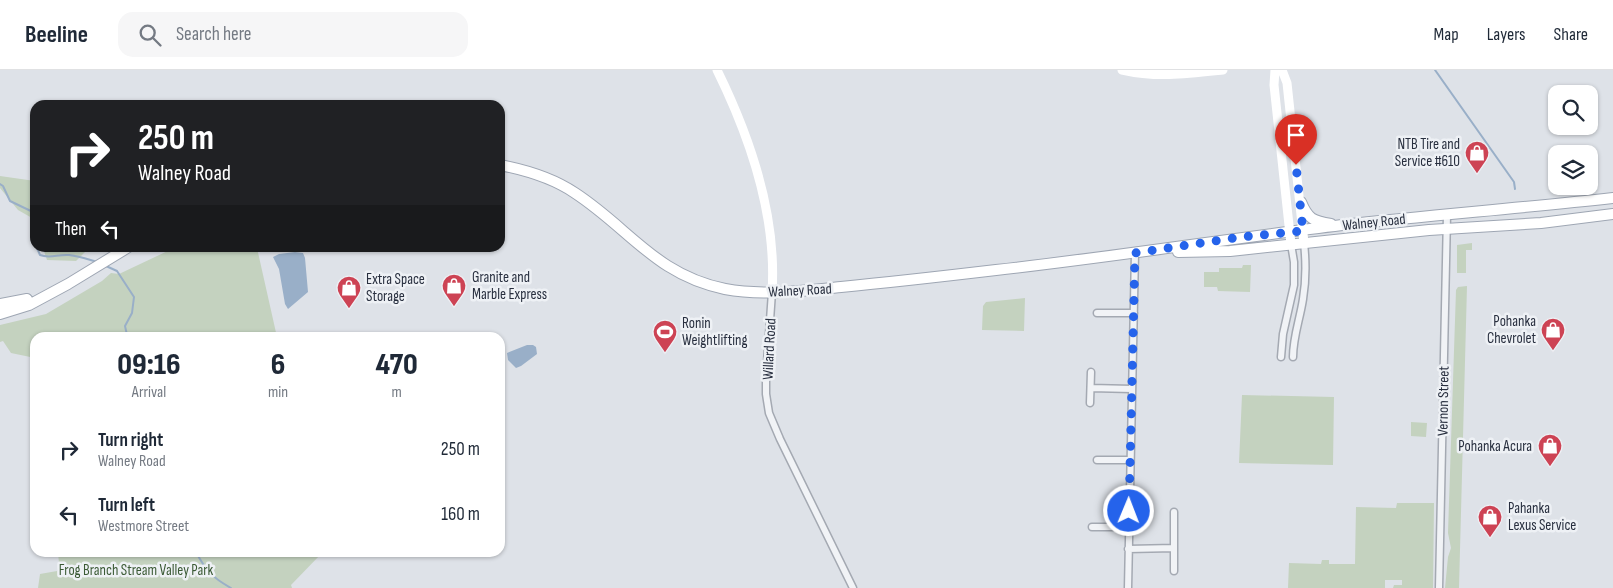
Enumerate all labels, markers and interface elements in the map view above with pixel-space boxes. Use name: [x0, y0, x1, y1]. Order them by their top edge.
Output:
search box: [118, 12, 468, 57]
text: Beeline: [25, 20, 88, 49]
icon: search: [136, 21, 164, 49]
text: Search here: [176, 23, 251, 46]
text: Map: [1434, 24, 1459, 45]
text: Layers: [1487, 24, 1526, 45]
text: Share: [1554, 24, 1588, 45]
map controls: [1548, 85, 1598, 195]
button: search: [1548, 85, 1598, 135]
pin: [1275, 114, 1317, 165]
text: 250 m: [138, 117, 214, 160]
icon: right: [55, 120, 120, 185]
icon: arrive: [1282, 121, 1310, 149]
place label: NTB Tire and Service #610: [1395, 135, 1460, 171]
shop icon: NTB Tire and Service #610: [1464, 140, 1490, 174]
button: layers: [1548, 145, 1598, 195]
text: Walney Road: [138, 160, 231, 187]
street label: Walney Road: [1342, 210, 1407, 235]
icon: left: [96, 215, 124, 243]
text: Then: [55, 218, 86, 241]
place label: Granite and Marble Express: [472, 268, 547, 304]
place label: Extra Space Storage: [366, 270, 425, 306]
shop icon: Granite and Marble Express: [441, 273, 467, 307]
shop icon: Extra Space Storage: [336, 275, 362, 309]
street label: Walney Road: [768, 279, 832, 302]
place label: Pohanka Chevrolet: [1487, 312, 1536, 348]
place label: Ronin Weightlifting: [682, 314, 747, 350]
shop icon: Pohanka Chevrolet: [1540, 317, 1566, 351]
street label: Willard Road: [758, 318, 781, 380]
sports icon: Ronin Weightlifting: [652, 319, 678, 353]
text: 09:16: [117, 347, 181, 383]
text: 6: [271, 347, 285, 383]
text: 470: [375, 347, 418, 383]
street label: Vernon Street: [1433, 366, 1454, 436]
text: Arrival: [132, 383, 166, 402]
text: min: [268, 383, 288, 402]
text: m: [391, 383, 402, 402]
text: Turn right: [98, 429, 163, 452]
shop icon: Pohanka Acura: [1537, 433, 1563, 467]
icon: right: [55, 436, 83, 464]
place label: Pohanka Acura: [1458, 437, 1532, 456]
text: 250 m: [441, 438, 480, 461]
text: Walney Road: [98, 452, 166, 471]
position arrow: [1102, 484, 1154, 536]
text: Turn left: [98, 494, 155, 517]
place label: Pahanka Lexus Service: [1508, 499, 1576, 535]
icon: left: [55, 501, 83, 529]
text: 160 m: [441, 503, 480, 526]
shop icon: Pahanka Lexus Service: [1477, 504, 1503, 538]
text: Westmore Street: [98, 517, 189, 536]
park label: Frog Branch Stream Valley Park: [59, 561, 214, 580]

